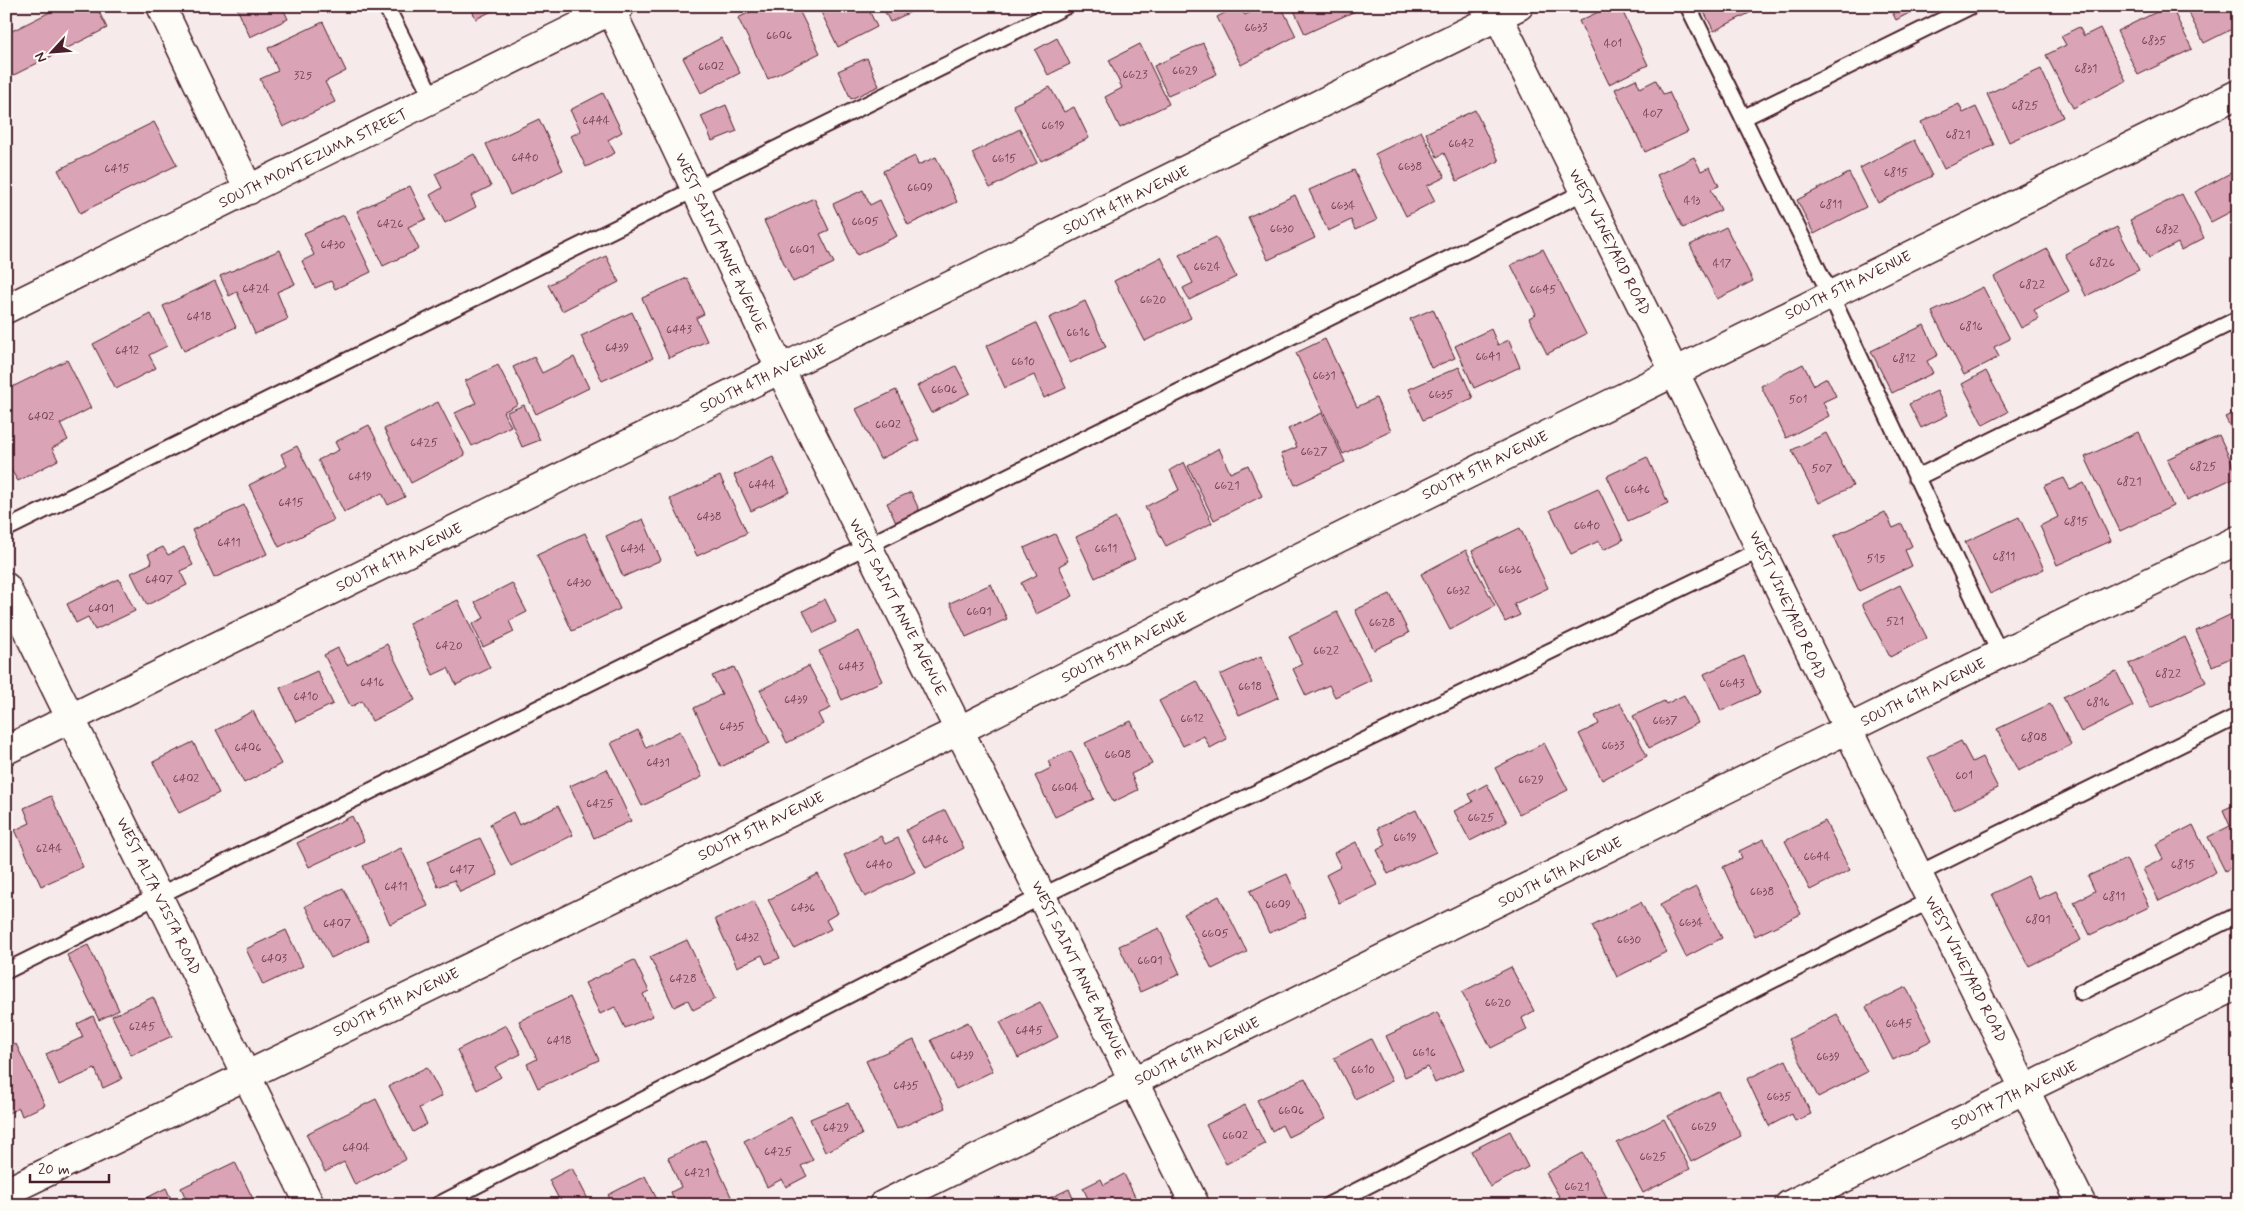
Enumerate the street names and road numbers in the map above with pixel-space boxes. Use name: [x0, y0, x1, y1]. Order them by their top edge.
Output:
street label: SOUTH MONTEZUMA STREET: [216, 104, 411, 213]
street label: WEST SAINT ANNE AVENUE: [669, 150, 771, 337]
street label: SOUTH 4TH AVENUE: [1060, 162, 1193, 240]
street label: WEST VINEYARD ROAD: [1563, 166, 1655, 319]
street label: SOUTH 5TH AVENUE: [1782, 246, 1915, 325]
street label: SOUTH 4TH AVENUE: [697, 340, 830, 418]
street label: SOUTH 5TH AVENUE: [1419, 426, 1552, 505]
street label: WEST SAINT ANNE AVENUE: [844, 515, 951, 700]
street label: SOUTH 4TH AVENUE: [333, 519, 466, 597]
street label: WEST VINEYARD ROAD: [1744, 528, 1830, 683]
street label: SOUTH 5TH AVENUE: [1058, 607, 1191, 688]
street label: SOUTH 6TH AVENUE: [1857, 654, 1990, 732]
street label: SOUTH 5TH AVENUE: [695, 787, 828, 866]
street label: WEST ALTA VISTA ROAD: [111, 814, 205, 979]
street label: SOUTH 6TH AVENUE: [1495, 833, 1626, 913]
street label: WEST SAINT ANNE AVENUE: [1026, 878, 1130, 1064]
street label: WEST VINEYARD ROAD: [1919, 893, 2011, 1046]
street label: SOUTH 5TH AVENUE: [330, 963, 463, 1042]
street label: SOUTH 6TH AVENUE: [1131, 1013, 1264, 1091]
street label: SOUTH 7TH AVENUE: [1948, 1056, 2081, 1135]

